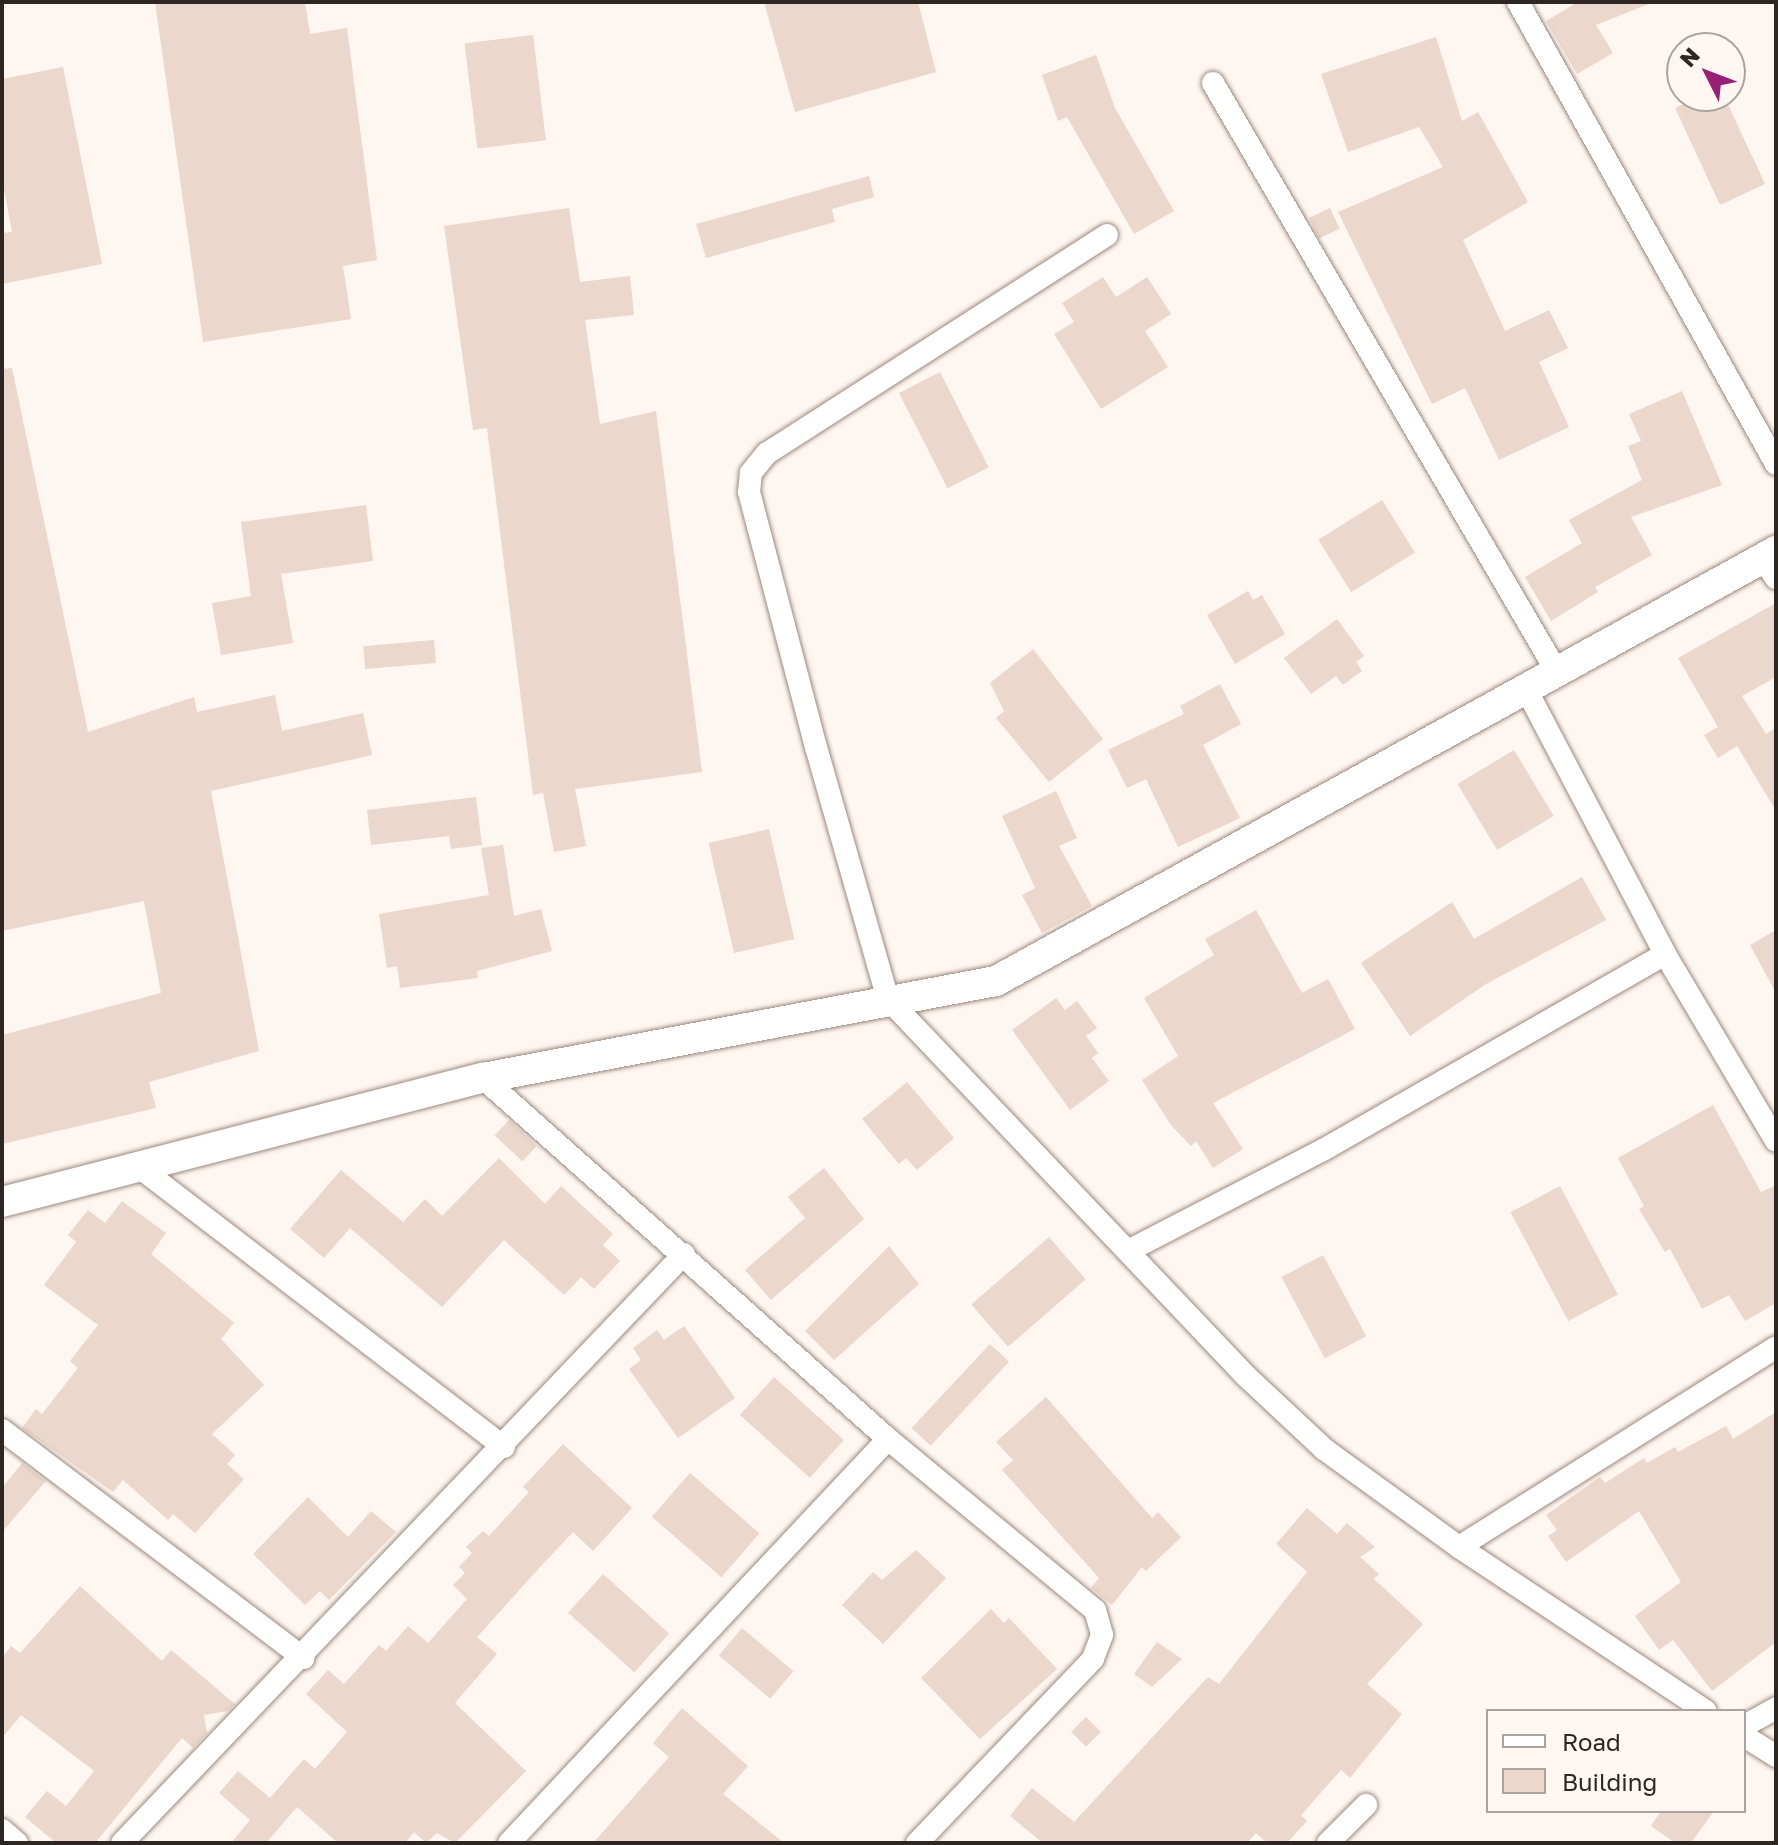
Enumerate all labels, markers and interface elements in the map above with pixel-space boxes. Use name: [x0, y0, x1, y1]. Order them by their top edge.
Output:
north arrow: [1666, 32, 1746, 112]
text: N: [1674, 42, 1705, 72]
legend: [1486, 1709, 1746, 1813]
text: Road: [1562, 1727, 1621, 1756]
text: Building: [1562, 1767, 1657, 1796]

